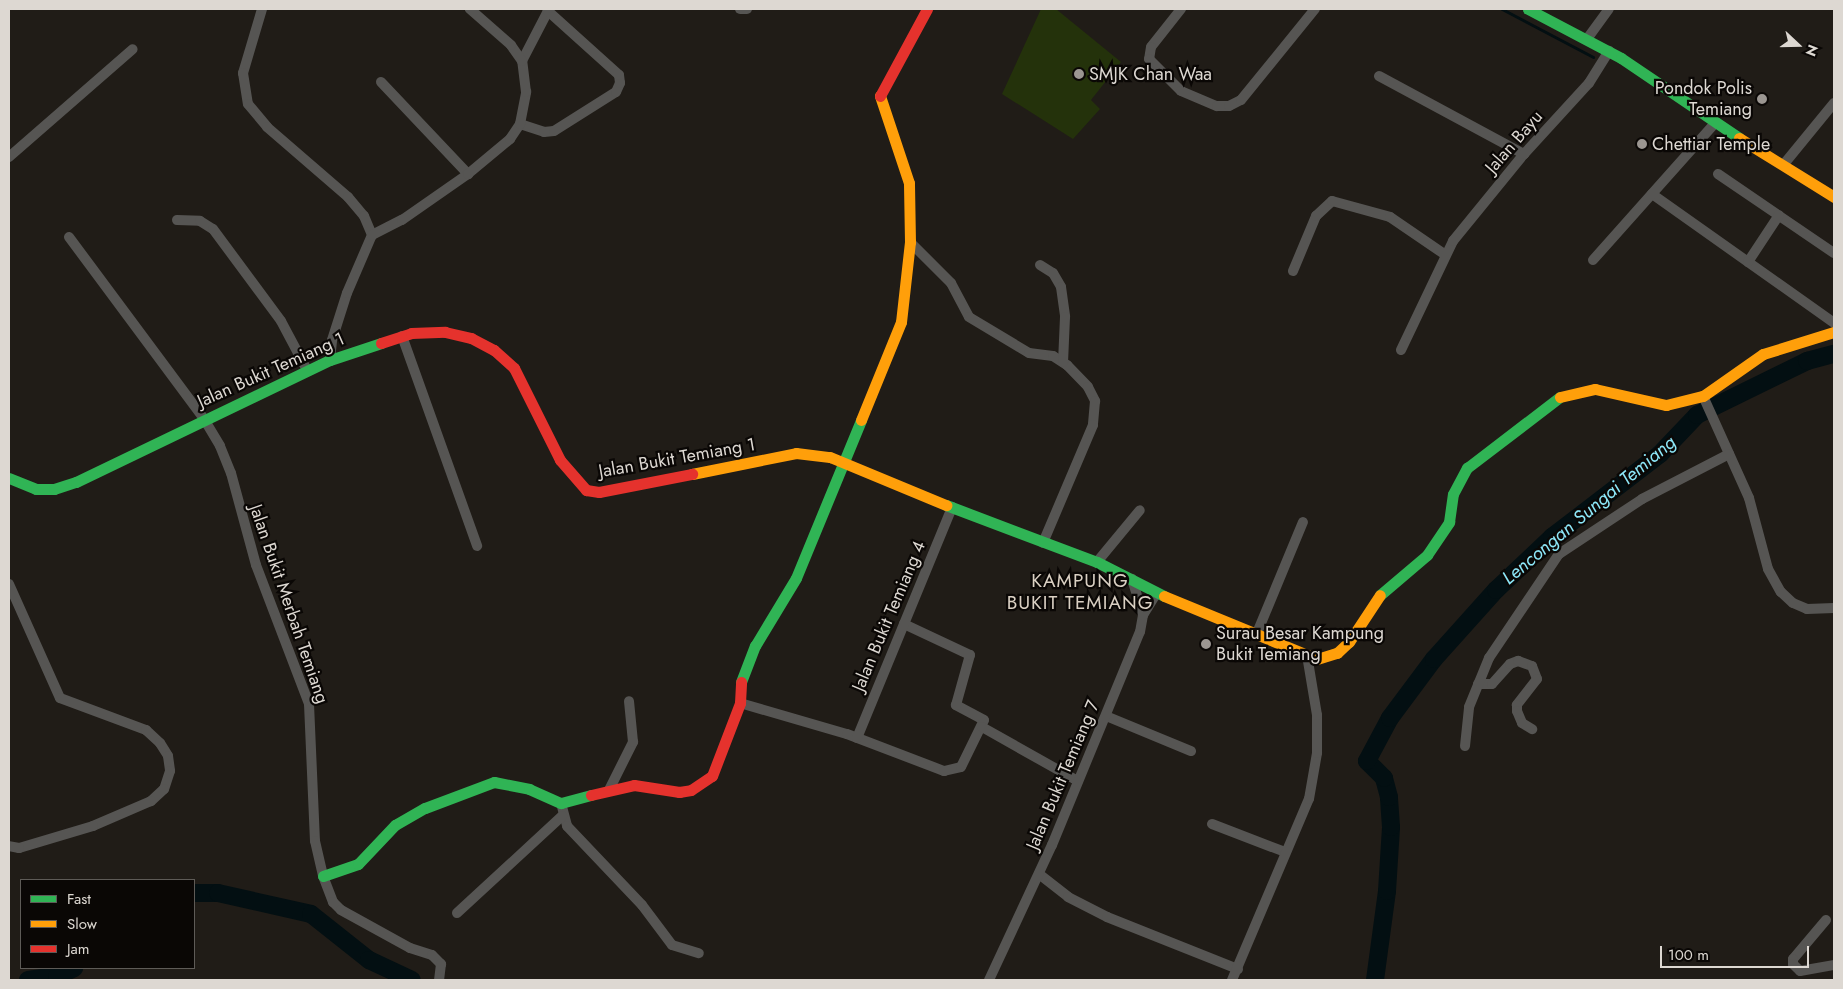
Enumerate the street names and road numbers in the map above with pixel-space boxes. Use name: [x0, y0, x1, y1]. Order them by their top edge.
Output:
street label: Jalan Bayu: [1481, 106, 1547, 178]
street label: Jalan Bukit Temiang 1: [194, 328, 348, 412]
street label: Jalan Bukit Temiang 1: [597, 434, 757, 482]
street label: Jalan Bukit Merbah Temiang: [245, 502, 333, 706]
street label: Jalan Bukit Temiang 4: [848, 538, 930, 694]
street label: Jalan Bukit Temiang 7: [1022, 697, 1104, 853]

